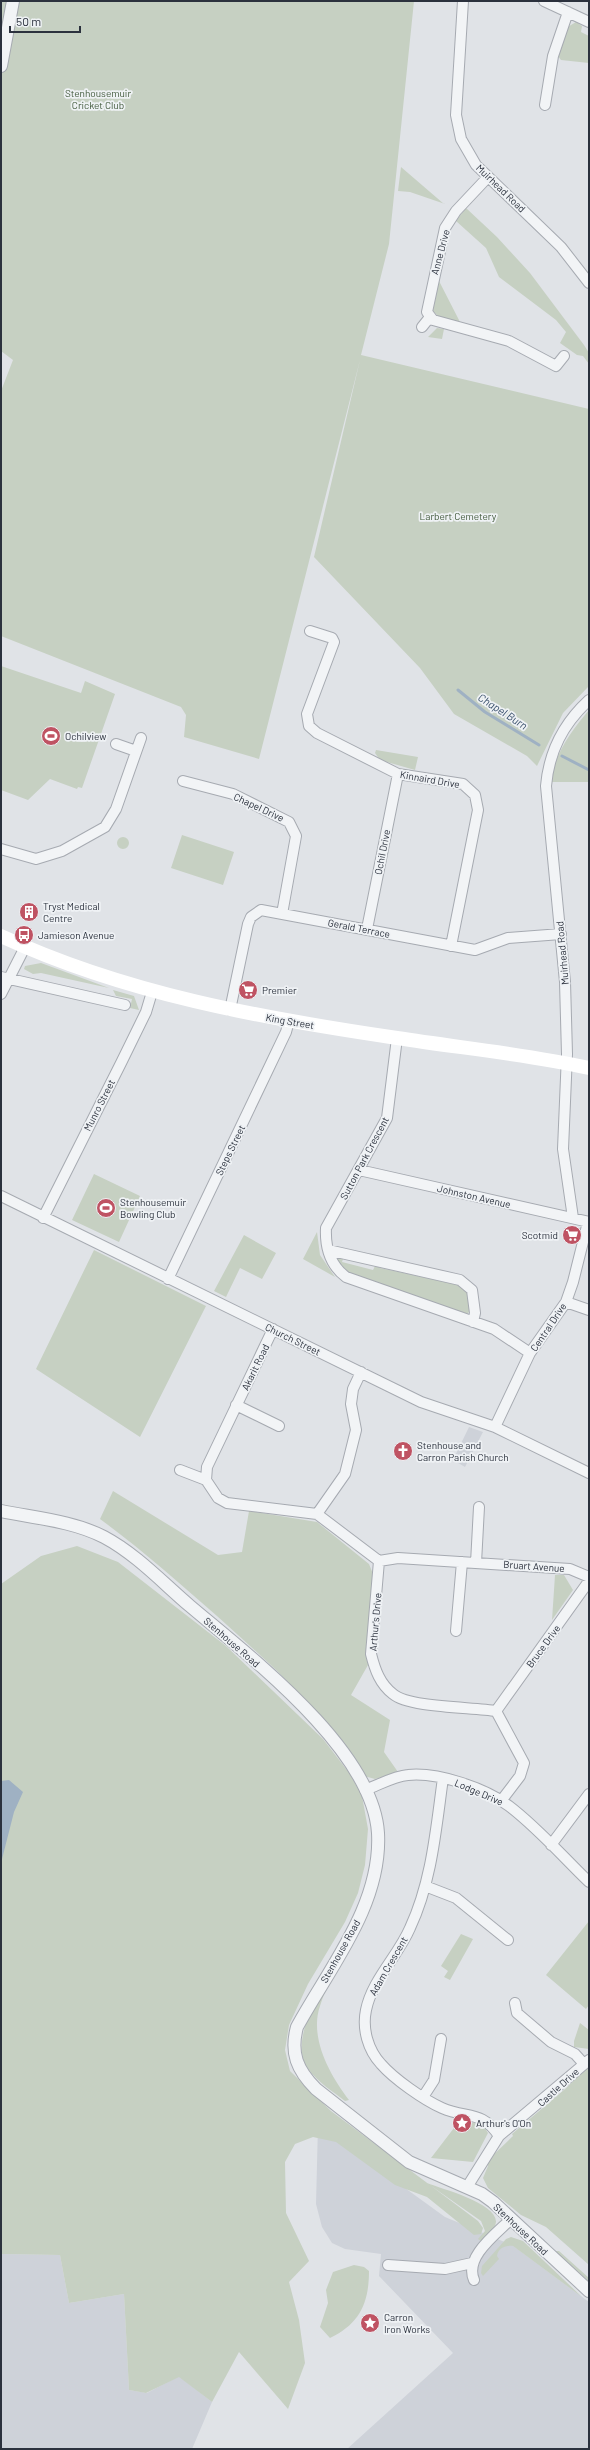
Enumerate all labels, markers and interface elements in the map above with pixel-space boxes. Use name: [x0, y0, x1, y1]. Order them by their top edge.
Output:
scale bar: [10, 8, 80, 34]
text: 50 m: [16, 14, 41, 28]
park label: Stenhousemuir Cricket Club: [65, 87, 131, 111]
street label: Muirhead Road: [474, 161, 528, 215]
street label: Anne Drive: [428, 228, 452, 276]
park label: Larbert Cemetery: [420, 510, 497, 522]
water label: Chapel Burn: [476, 690, 530, 732]
sports icon: Ochilview: [40, 725, 62, 747]
place label: Ochilview: [65, 730, 106, 742]
street label: Kinnaird Drive: [399, 768, 461, 790]
street label: Chapel Drive: [232, 790, 286, 824]
street label: Ochil Drive: [372, 828, 392, 876]
place label: Tryst Medical Centre: [43, 900, 100, 924]
building icon: Tryst Medical Centre: [18, 901, 40, 923]
street label: Gerald Terrace: [327, 916, 391, 940]
street label: Muirhead Road: [553, 921, 571, 985]
bus stop icon: Jamieson Avenue: [13, 924, 35, 946]
place label: Jamieson Avenue: [38, 929, 114, 941]
supermarket icon: Premier: [237, 979, 259, 1001]
place label: Premier: [262, 984, 297, 996]
street label: King Street: [265, 1011, 315, 1031]
street label: Munro Street: [81, 1077, 117, 1133]
street label: Sutton Park Crescent: [337, 1114, 391, 1201]
street label: Steps Street: [213, 1123, 247, 1177]
street label: Johnston Avenue: [436, 1182, 512, 1210]
place label: Stenhousemuir Bowling Club: [120, 1196, 186, 1220]
sports icon: Stenhousemuir Bowling Club: [95, 1197, 117, 1219]
supermarket icon: Scotmid: [561, 1224, 583, 1246]
place label: Scotmid: [522, 1229, 558, 1241]
street label: Central Drive: [527, 1301, 569, 1353]
street label: Church Street: [263, 1320, 323, 1358]
street label: Akarit Road: [239, 1342, 271, 1392]
place label: Stenhouse and Carron Parish Church: [417, 1439, 509, 1463]
church icon: Stenhouse and Carron Parish Church: [392, 1440, 414, 1462]
street label: Bruart Avenue: [503, 1558, 565, 1574]
street label: Arthur's Drive: [366, 1592, 384, 1652]
street label: Stenhouse Road: [201, 1614, 263, 1670]
street label: Bruce Drive: [523, 1622, 563, 1670]
street label: Lodge Drive: [453, 1776, 505, 1808]
street label: Stenhouse Road: [318, 1917, 362, 1985]
street label: Adam Crescent: [366, 1934, 410, 1998]
street label: Castle Drive: [535, 2065, 581, 2109]
place icon: Arthur's O'On: [451, 2112, 473, 2134]
place label: Arthur's O'On: [476, 2117, 531, 2129]
street label: Stenhouse Road: [491, 2201, 551, 2257]
place label: Carron Iron Works: [384, 2311, 430, 2335]
place icon: Carron Iron Works: [359, 2312, 381, 2334]

